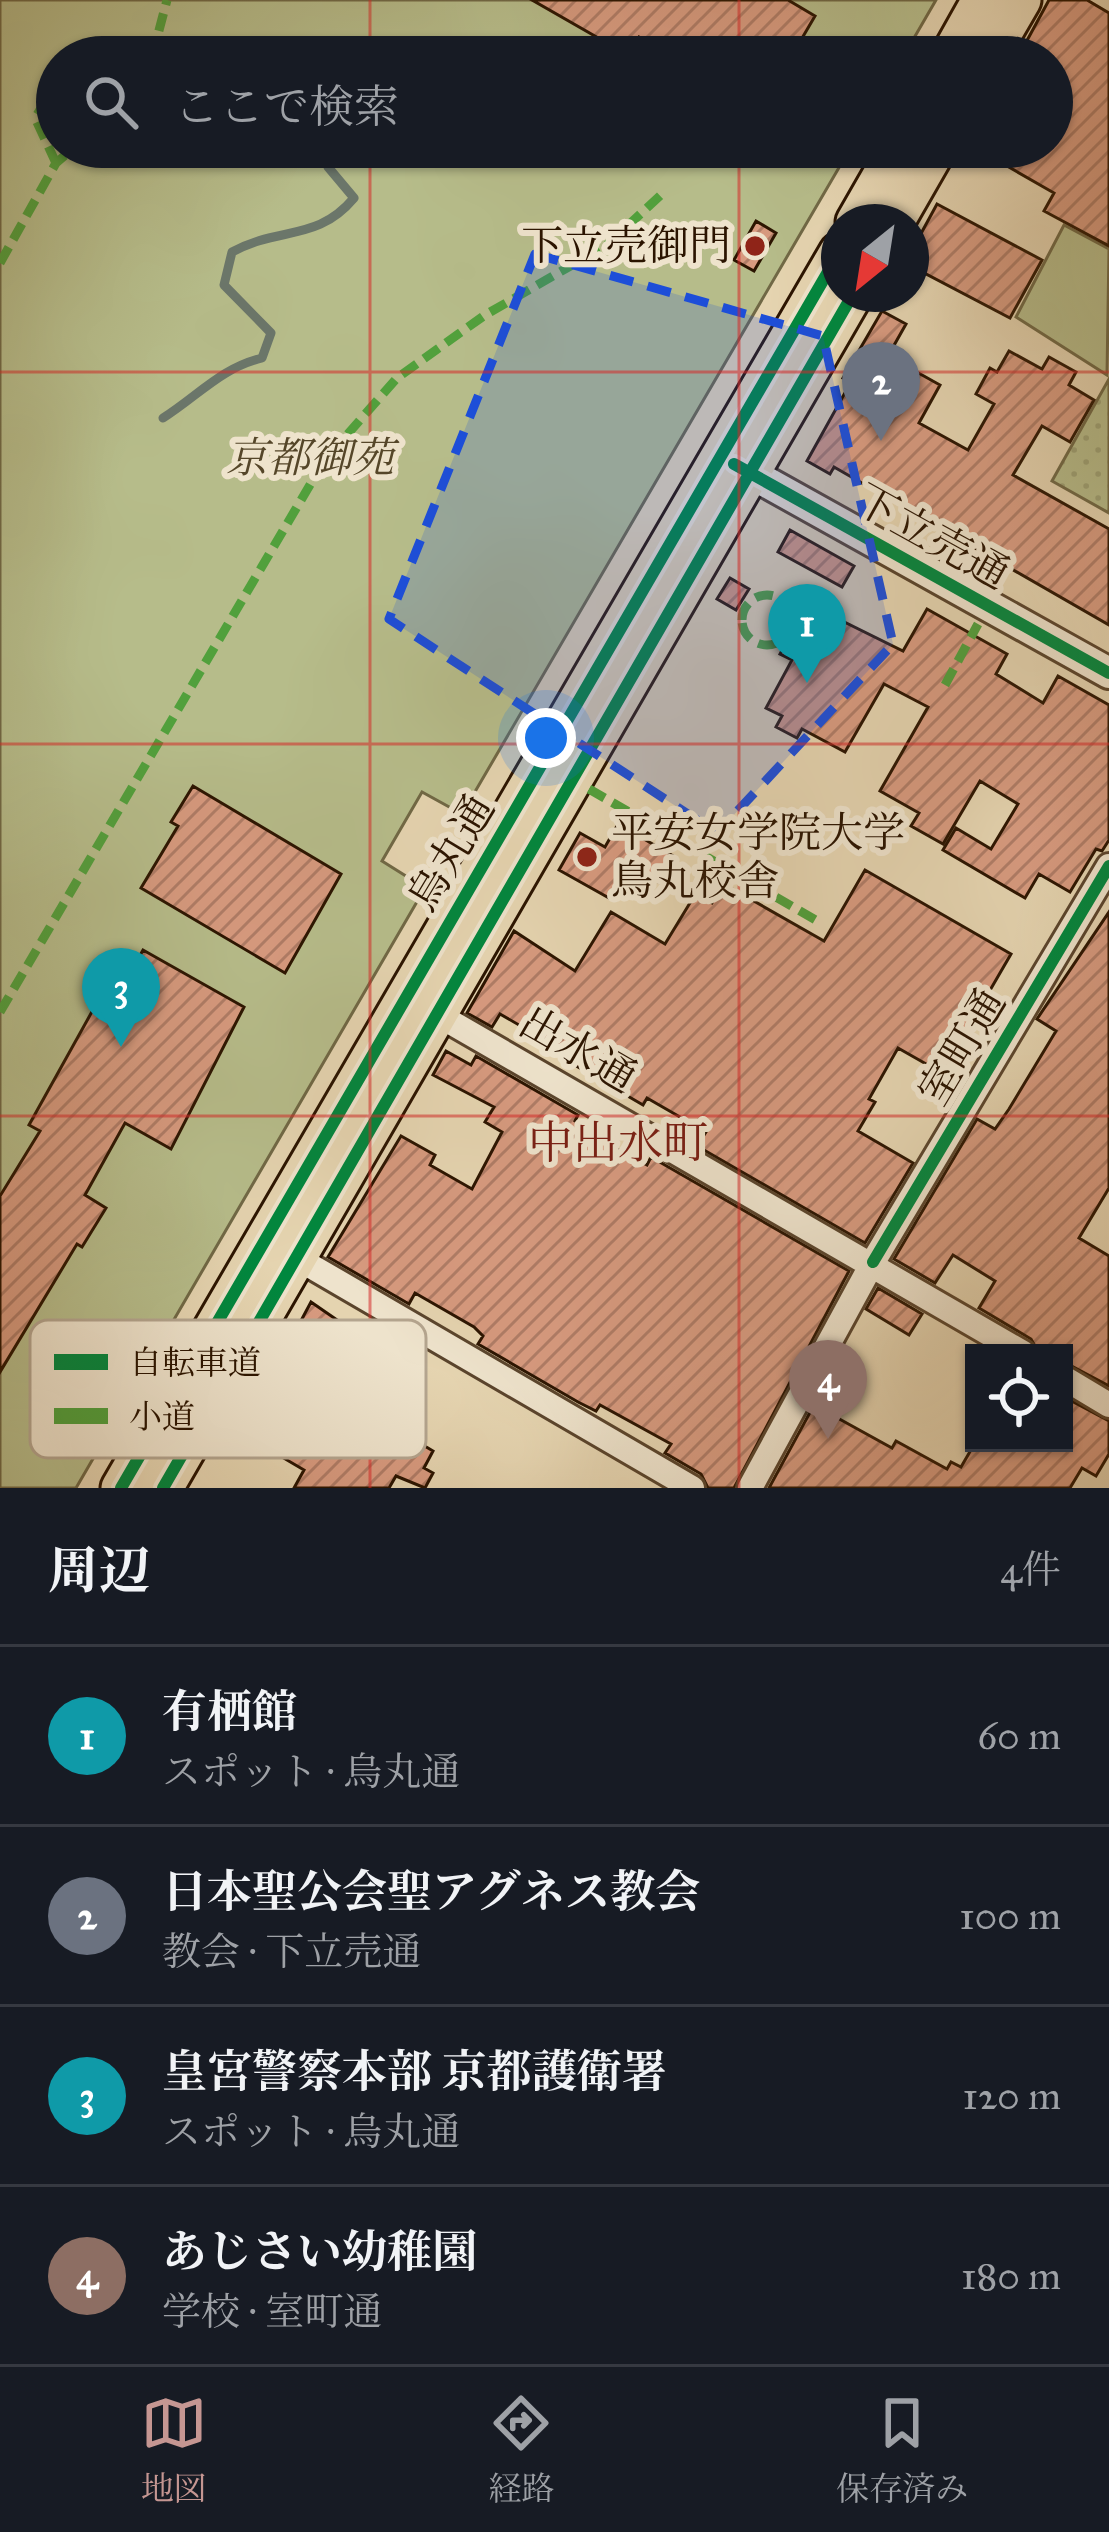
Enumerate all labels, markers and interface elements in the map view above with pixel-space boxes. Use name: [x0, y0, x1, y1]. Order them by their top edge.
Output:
search box: [36, 36, 1073, 168]
icon: search: [78, 69, 144, 135]
text: ここで検索: [174, 79, 399, 134]
north arrow: [821, 204, 929, 312]
place label: 下立売御門: [521, 220, 731, 272]
marker: 下立売御門: [742, 233, 768, 259]
pin: 2: [842, 342, 920, 441]
park label: 京都御苑: [226, 432, 400, 484]
street label: 下立売通: [846, 474, 1018, 600]
pin: 1: [768, 584, 846, 683]
your location: [516, 708, 576, 768]
street label: 烏丸通: [396, 786, 506, 920]
place label: 平安女学院大学 鳥丸校舎: [611, 807, 905, 907]
marker: 平安女学院大学 鳥丸校舎: [574, 844, 600, 870]
pin: 3: [82, 948, 160, 1047]
street label: 室町通: [907, 980, 1017, 1114]
street label: 出水通: [510, 996, 646, 1104]
district label: 中出水町: [528, 1115, 708, 1170]
legend: [30, 1320, 426, 1458]
pin: 4: [789, 1340, 867, 1439]
text: 自転車道: [129, 1343, 261, 1383]
map controls: [965, 1344, 1073, 1452]
button: locate: [965, 1344, 1073, 1452]
text: 小道: [129, 1397, 195, 1437]
text: 周辺: [48, 1540, 150, 1602]
text: 4件: [1000, 1546, 1061, 1594]
text: 有栖館: [162, 1684, 297, 1739]
text: 1: [79, 1712, 95, 1760]
text: 60 m: [977, 1712, 1061, 1760]
text: スポット · 烏丸通: [162, 1748, 460, 1796]
text: 日本聖公会聖アグネス教会: [162, 1864, 700, 1919]
text: 2: [77, 1892, 97, 1940]
text: 100 m: [959, 1892, 1061, 1940]
text: 教会 · 下立売通: [162, 1928, 421, 1976]
text: 皇宮警察本部 京都護衛署: [162, 2044, 667, 2099]
text: 3: [79, 2072, 95, 2120]
text: 120 m: [962, 2072, 1061, 2120]
text: スポット · 烏丸通: [162, 2108, 460, 2156]
text: あじさい幼稚園: [162, 2224, 477, 2279]
text: 4: [76, 2252, 98, 2300]
text: 180 m: [961, 2252, 1061, 2300]
text: 学校 · 室町通: [162, 2288, 382, 2336]
tab: 地図: [141, 2390, 207, 2509]
tab: 経路: [488, 2390, 554, 2509]
tab: 保存済み: [836, 2390, 968, 2509]

